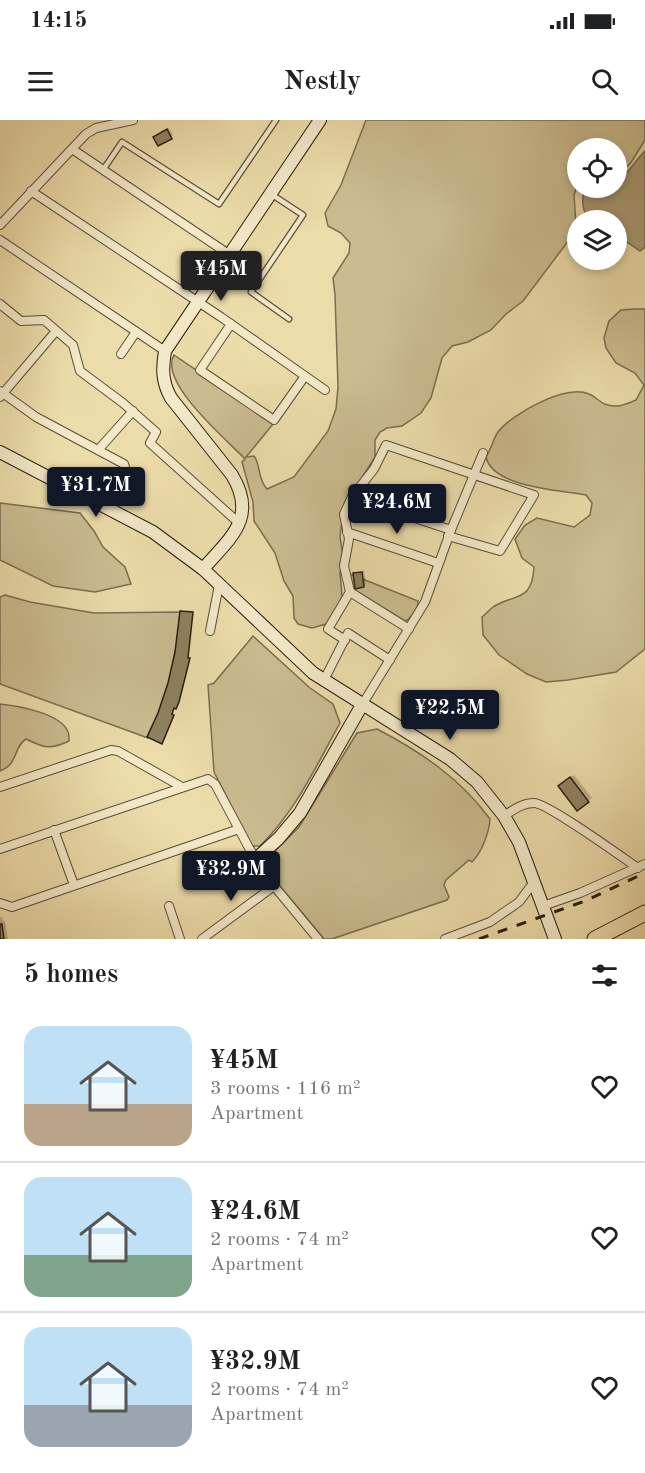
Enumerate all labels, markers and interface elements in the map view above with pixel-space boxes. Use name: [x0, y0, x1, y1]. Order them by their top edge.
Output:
text: 14:15: [30, 10, 87, 32]
icon: menu: [24, 65, 57, 98]
icon: search: [588, 65, 621, 98]
text: Nestly: [284, 68, 361, 95]
map controls: [567, 138, 627, 270]
button: locate: [567, 138, 627, 198]
button: layers: [567, 210, 627, 270]
pin: ¥45M: [185, 251, 257, 302]
text: ¥45M: [195, 260, 247, 280]
pin: ¥31.7M: [47, 467, 145, 518]
text: ¥31.7M: [61, 476, 131, 496]
pin: ¥24.6M: [348, 484, 446, 535]
text: ¥24.6M: [362, 493, 432, 513]
pin: ¥22.5M: [401, 690, 499, 741]
text: ¥22.5M: [415, 699, 485, 719]
pin: ¥32.9M: [182, 851, 280, 902]
text: ¥32.9M: [196, 860, 266, 880]
icon: filters: [588, 959, 621, 992]
text: 5 homes: [24, 962, 118, 988]
text: ¥45M: [210, 1048, 278, 1074]
icon: home: [72, 1050, 144, 1122]
icon: heart: [588, 1070, 621, 1103]
text: 3 rooms · 116 m²: [210, 1079, 360, 1099]
text: Apartment: [210, 1104, 304, 1124]
text: ¥24.6M: [210, 1199, 301, 1225]
icon: home: [72, 1201, 144, 1273]
icon: heart: [588, 1221, 621, 1254]
text: 2 rooms · 74 m²: [210, 1230, 349, 1250]
text: Apartment: [210, 1255, 304, 1275]
text: ¥32.9M: [210, 1349, 301, 1375]
icon: home: [72, 1351, 144, 1423]
icon: heart: [588, 1371, 621, 1404]
text: 2 rooms · 74 m²: [210, 1380, 349, 1400]
text: Apartment: [210, 1405, 304, 1425]

